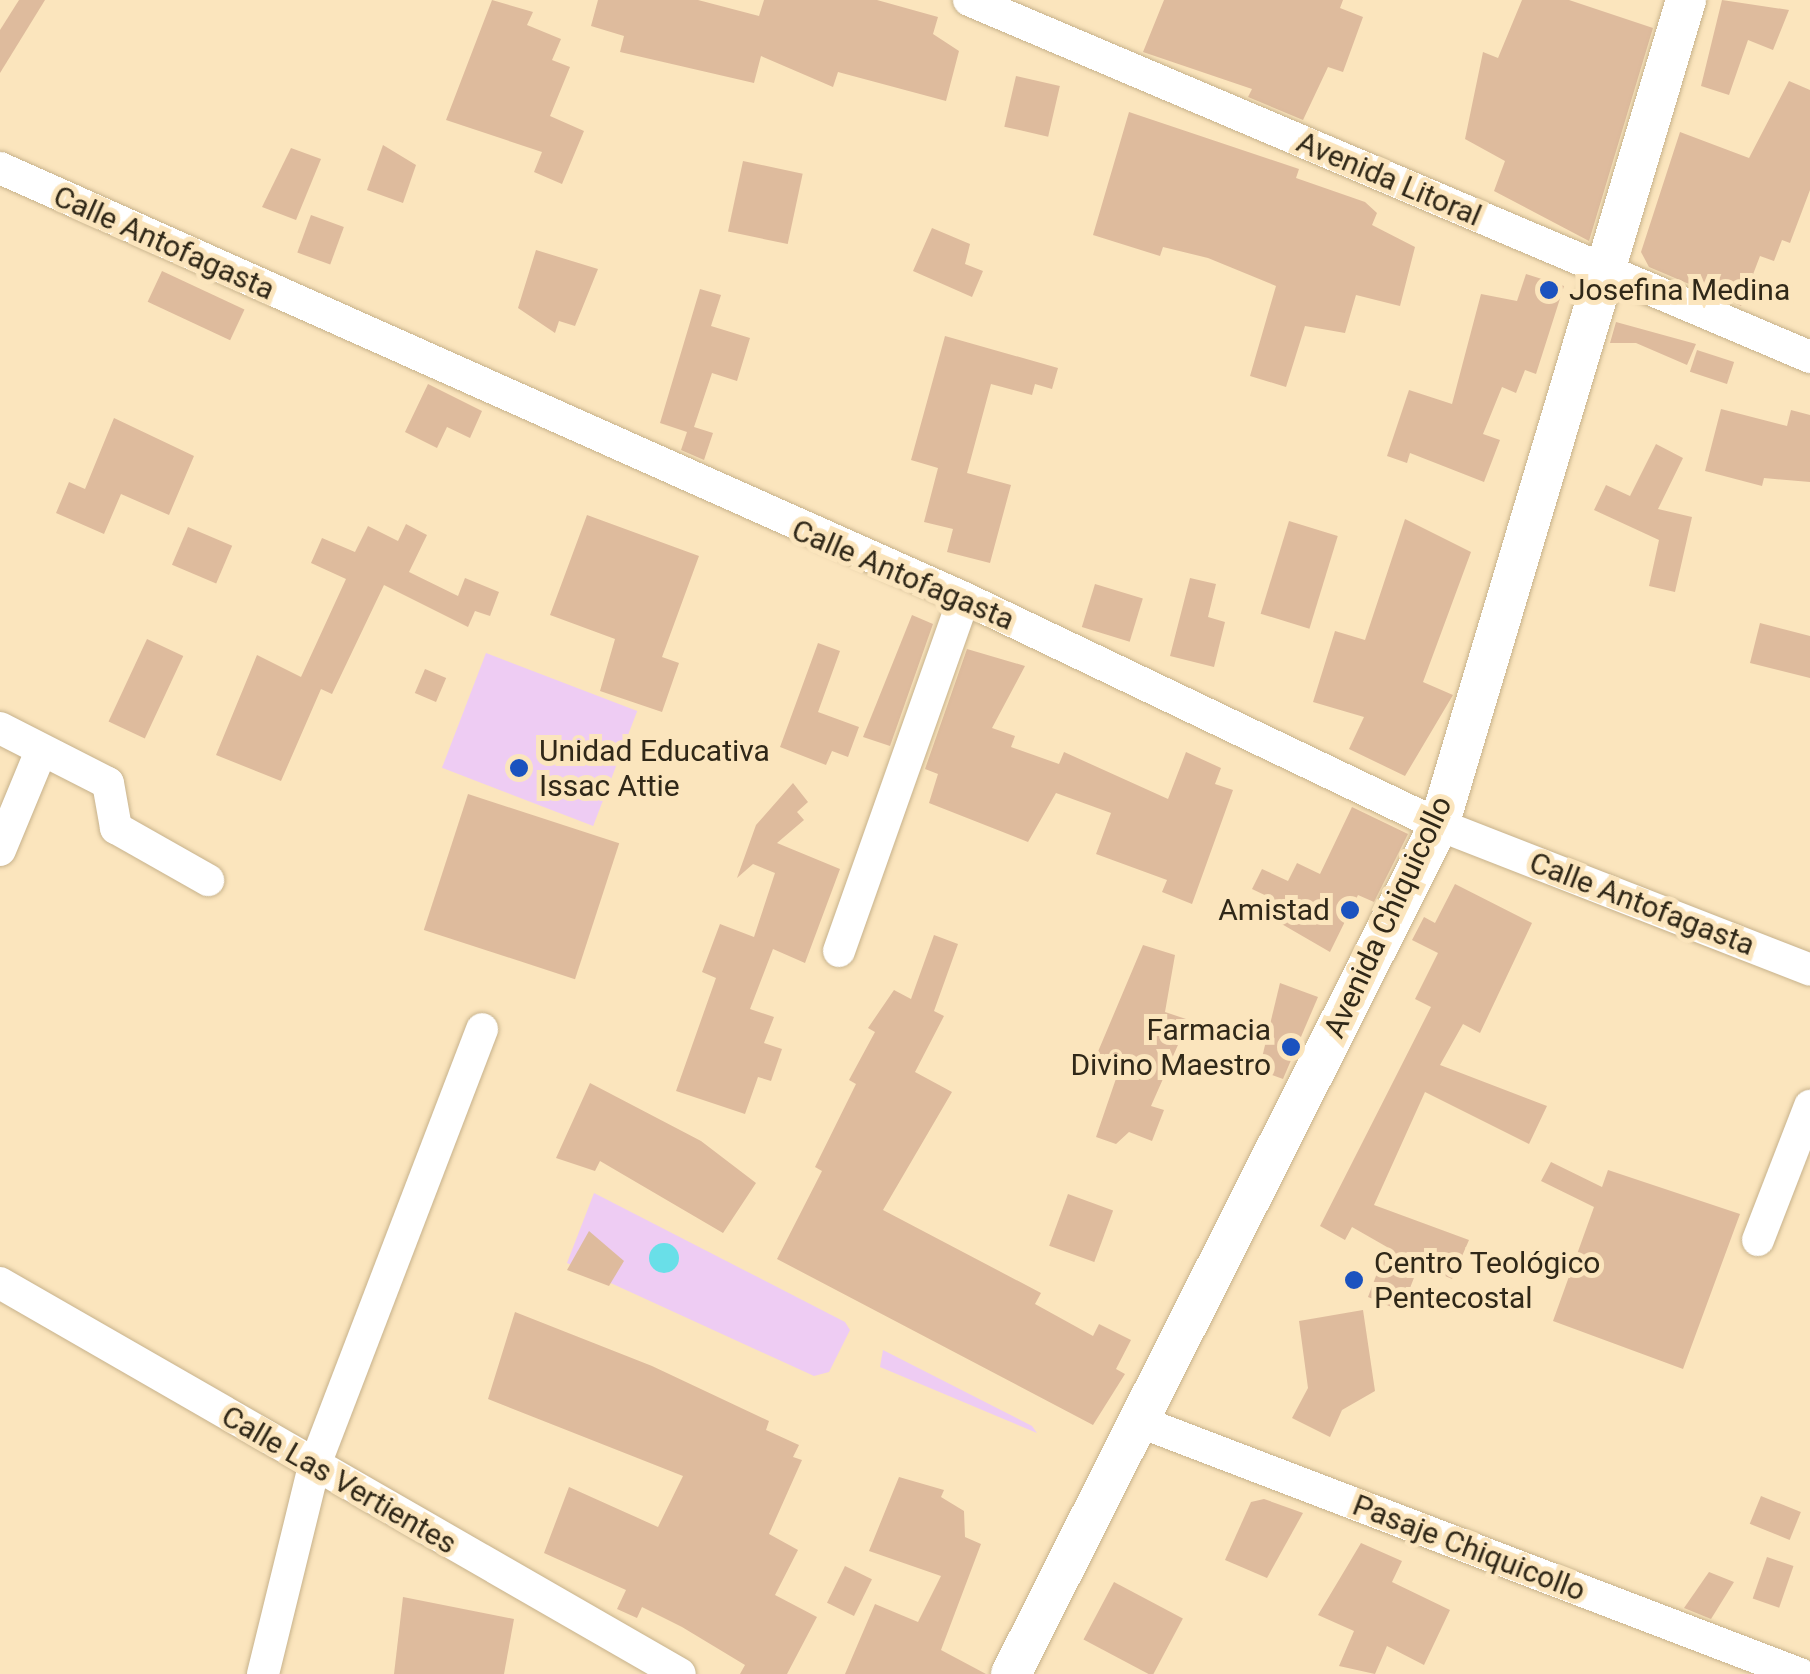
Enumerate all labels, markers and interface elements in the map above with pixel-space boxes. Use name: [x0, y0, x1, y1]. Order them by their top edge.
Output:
street label: Avenida Litoral: [1291, 124, 1487, 234]
street label: Calle Antofagasta: [48, 178, 280, 308]
place label: Josefina Medina: [1569, 272, 1790, 308]
marker: Josefina Medina: [1538, 279, 1560, 301]
street label: Calle Antofagasta: [786, 512, 1020, 638]
place label: Unidad Educativa Issac Attie: [539, 733, 770, 804]
marker: Unidad Educativa Issac Attie: [508, 757, 530, 779]
street label: Avenida Chiquicollo: [1316, 790, 1460, 1044]
street label: Calle Antofagasta: [1524, 845, 1760, 963]
place label: Amistad: [1218, 892, 1330, 928]
marker: Amistad: [1339, 899, 1361, 921]
place label: Farmacia Divino Maestro: [1070, 1012, 1271, 1082]
marker: Farmacia Divino Maestro: [1280, 1036, 1302, 1058]
place label: Centro Teológico Pentecostal: [1374, 1245, 1601, 1316]
marker: Centro Teológico Pentecostal: [1343, 1269, 1365, 1291]
street label: Calle Las Vertientes: [215, 1398, 463, 1562]
street label: Pasaje Chiquicollo: [1348, 1487, 1590, 1609]

